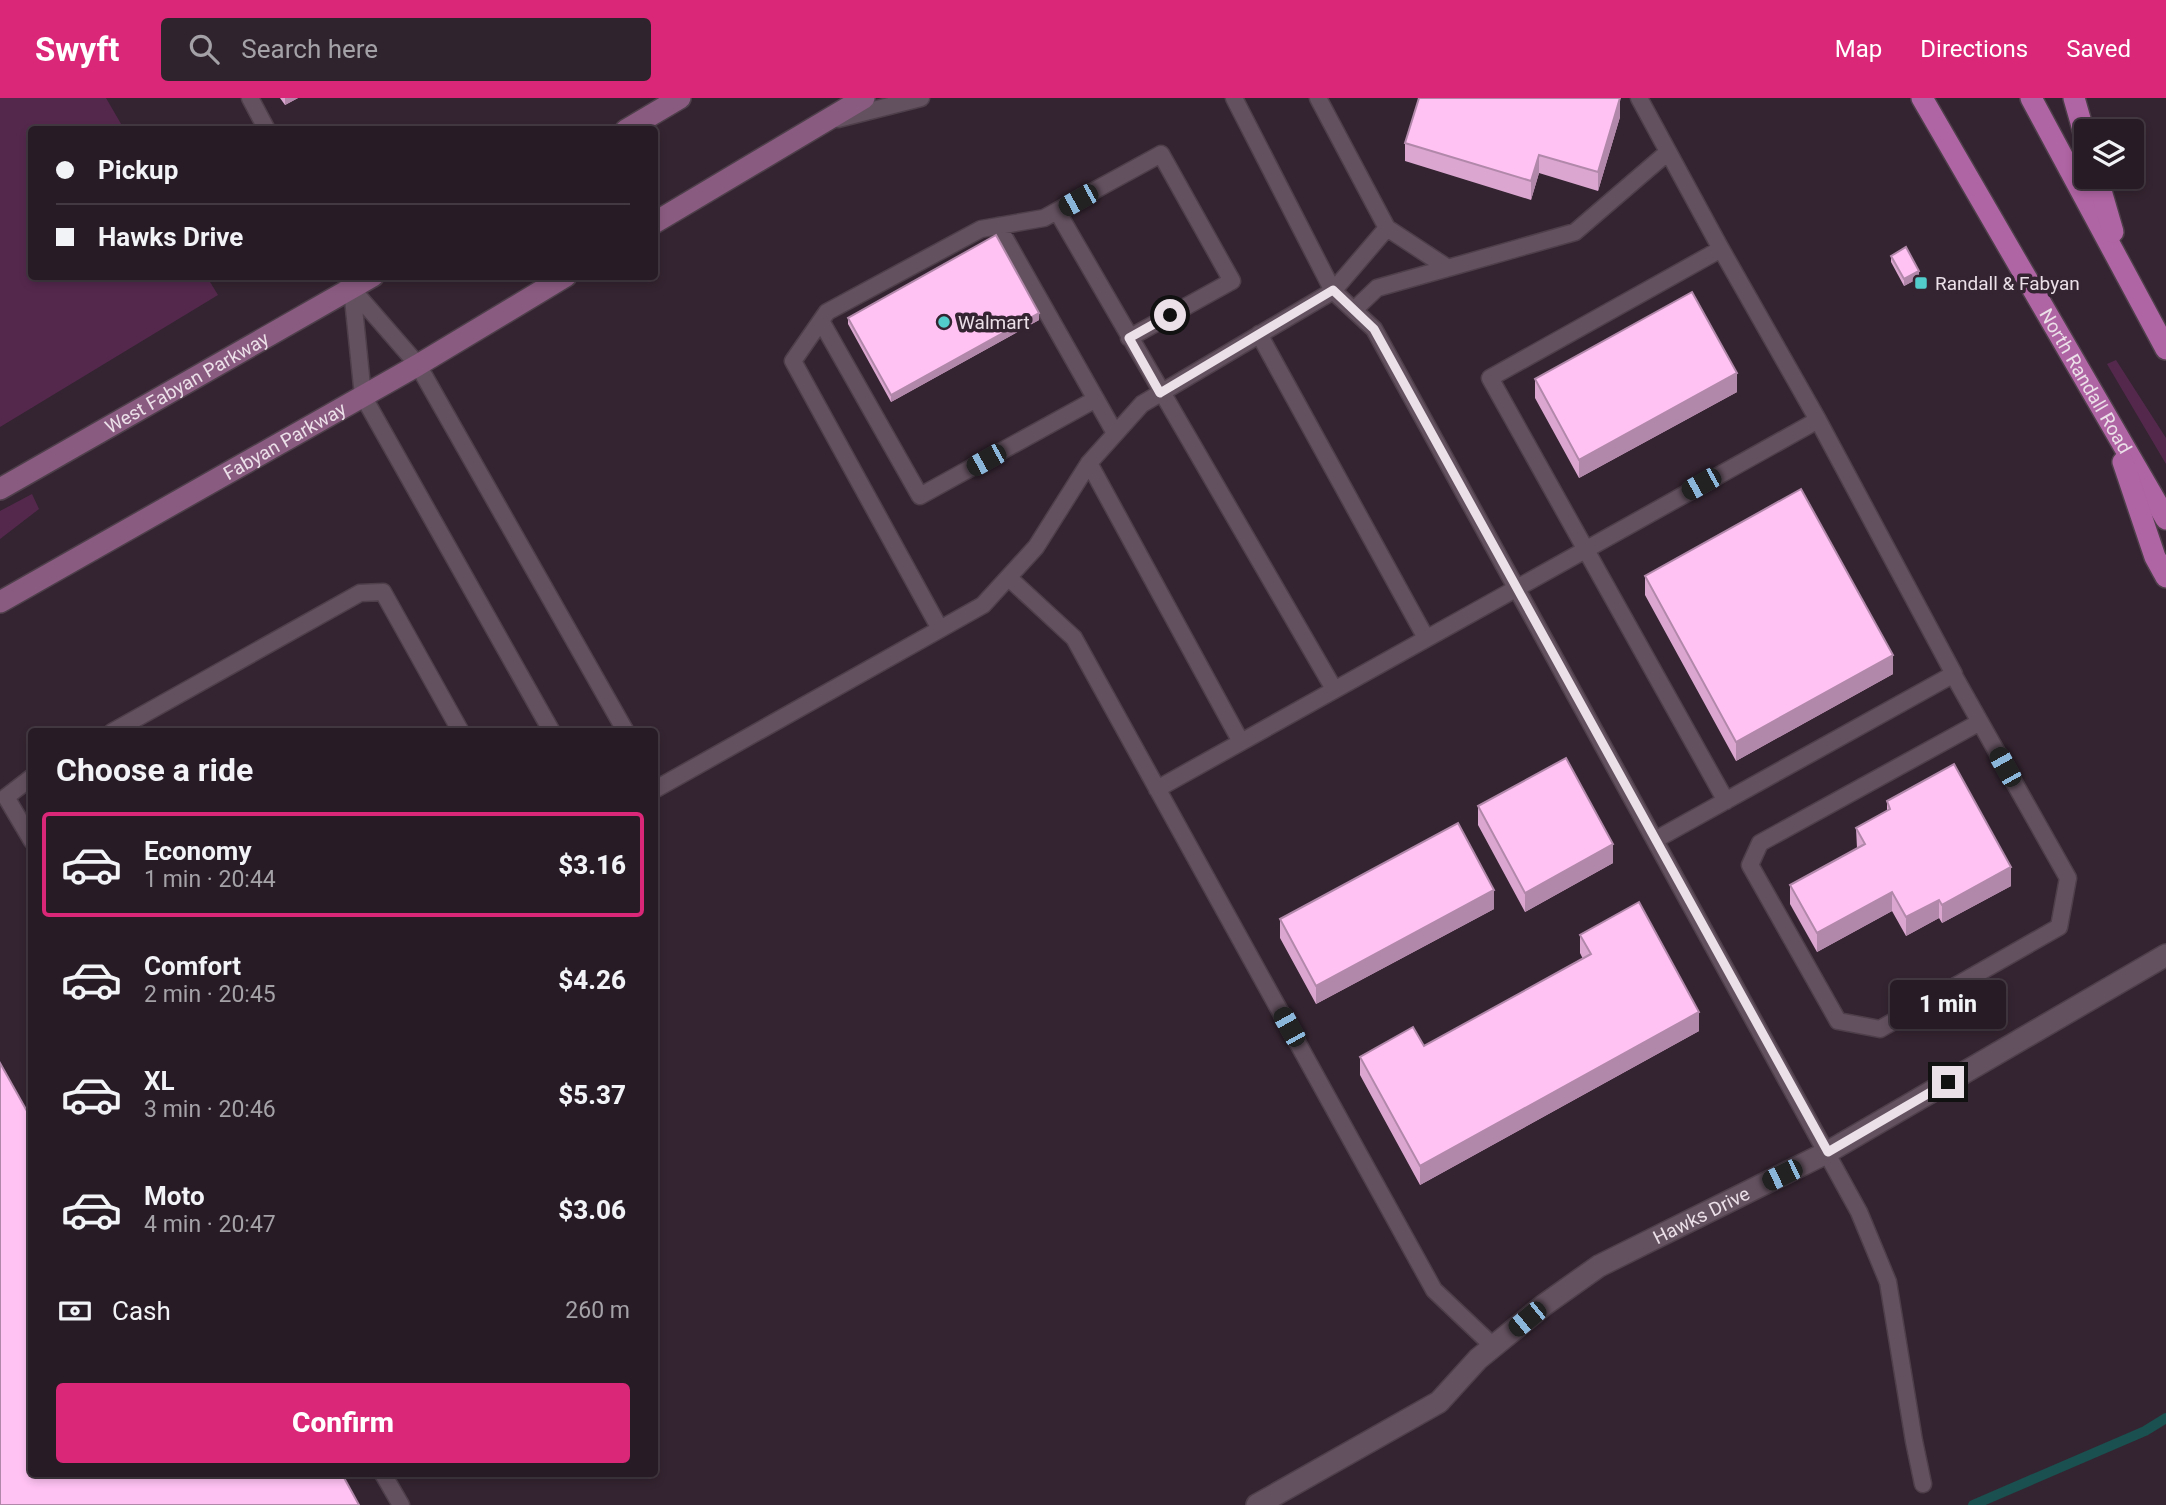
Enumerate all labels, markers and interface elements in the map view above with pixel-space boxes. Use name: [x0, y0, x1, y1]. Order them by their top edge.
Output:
search box: [161, 18, 651, 81]
text: Swyft: [35, 30, 119, 69]
icon: search: [185, 30, 223, 68]
text: Search here: [241, 34, 378, 64]
text: Map: [1835, 35, 1882, 63]
text: Directions: [1920, 35, 2028, 63]
text: Saved: [2066, 35, 2131, 63]
map controls: [2074, 119, 2144, 189]
button: layers: [2074, 119, 2144, 189]
text: Pickup: [98, 155, 178, 185]
car: [1055, 181, 1102, 219]
text: Hawks Drive: [98, 222, 243, 252]
place label: Randall & Fabyan: [1935, 272, 2080, 295]
marker: Randall & Fabyan: [1913, 275, 1929, 291]
route start: [1154, 299, 1186, 331]
street label: North Randall Road: [2034, 304, 2137, 458]
place label: Walmart: [958, 311, 1030, 334]
marker: Walmart: [936, 314, 952, 330]
street label: West Fabyan Parkway: [101, 327, 273, 439]
street label: Fabyan Parkway: [219, 397, 350, 485]
car: [963, 441, 1010, 479]
car: [1678, 465, 1725, 503]
car: [1986, 744, 2025, 790]
text: Choose a ride: [56, 751, 253, 789]
icon: car: [60, 833, 123, 896]
text: Economy: [144, 836, 251, 866]
text: $3.16: [558, 850, 626, 880]
text: 1 min · 20:44: [144, 866, 276, 893]
icon: car: [60, 948, 123, 1011]
text: Comfort: [144, 951, 241, 981]
text: $4.26: [558, 965, 626, 995]
text: 2 min · 20:45: [144, 981, 276, 1008]
callout: 1 min: [1890, 981, 2006, 1030]
text: 1 min: [1919, 991, 1977, 1018]
car: [1270, 1004, 1309, 1050]
icon: car: [60, 1063, 123, 1126]
text: XL: [144, 1066, 175, 1096]
route end: [1932, 1066, 1964, 1098]
text: $5.37: [558, 1080, 626, 1110]
text: 3 min · 20:46: [144, 1096, 276, 1123]
car: [1759, 1156, 1806, 1194]
icon: car: [60, 1178, 123, 1241]
text: Moto: [144, 1181, 205, 1211]
street label: Hawks Drive: [1649, 1182, 1754, 1249]
text: $3.06: [558, 1195, 626, 1225]
text: 4 min · 20:47: [144, 1211, 276, 1238]
icon: cash: [56, 1292, 94, 1330]
text: Cash: [112, 1296, 171, 1326]
text: 260 m: [565, 1297, 630, 1324]
car: [1505, 1298, 1550, 1340]
button: Confirm: [56, 1383, 630, 1463]

